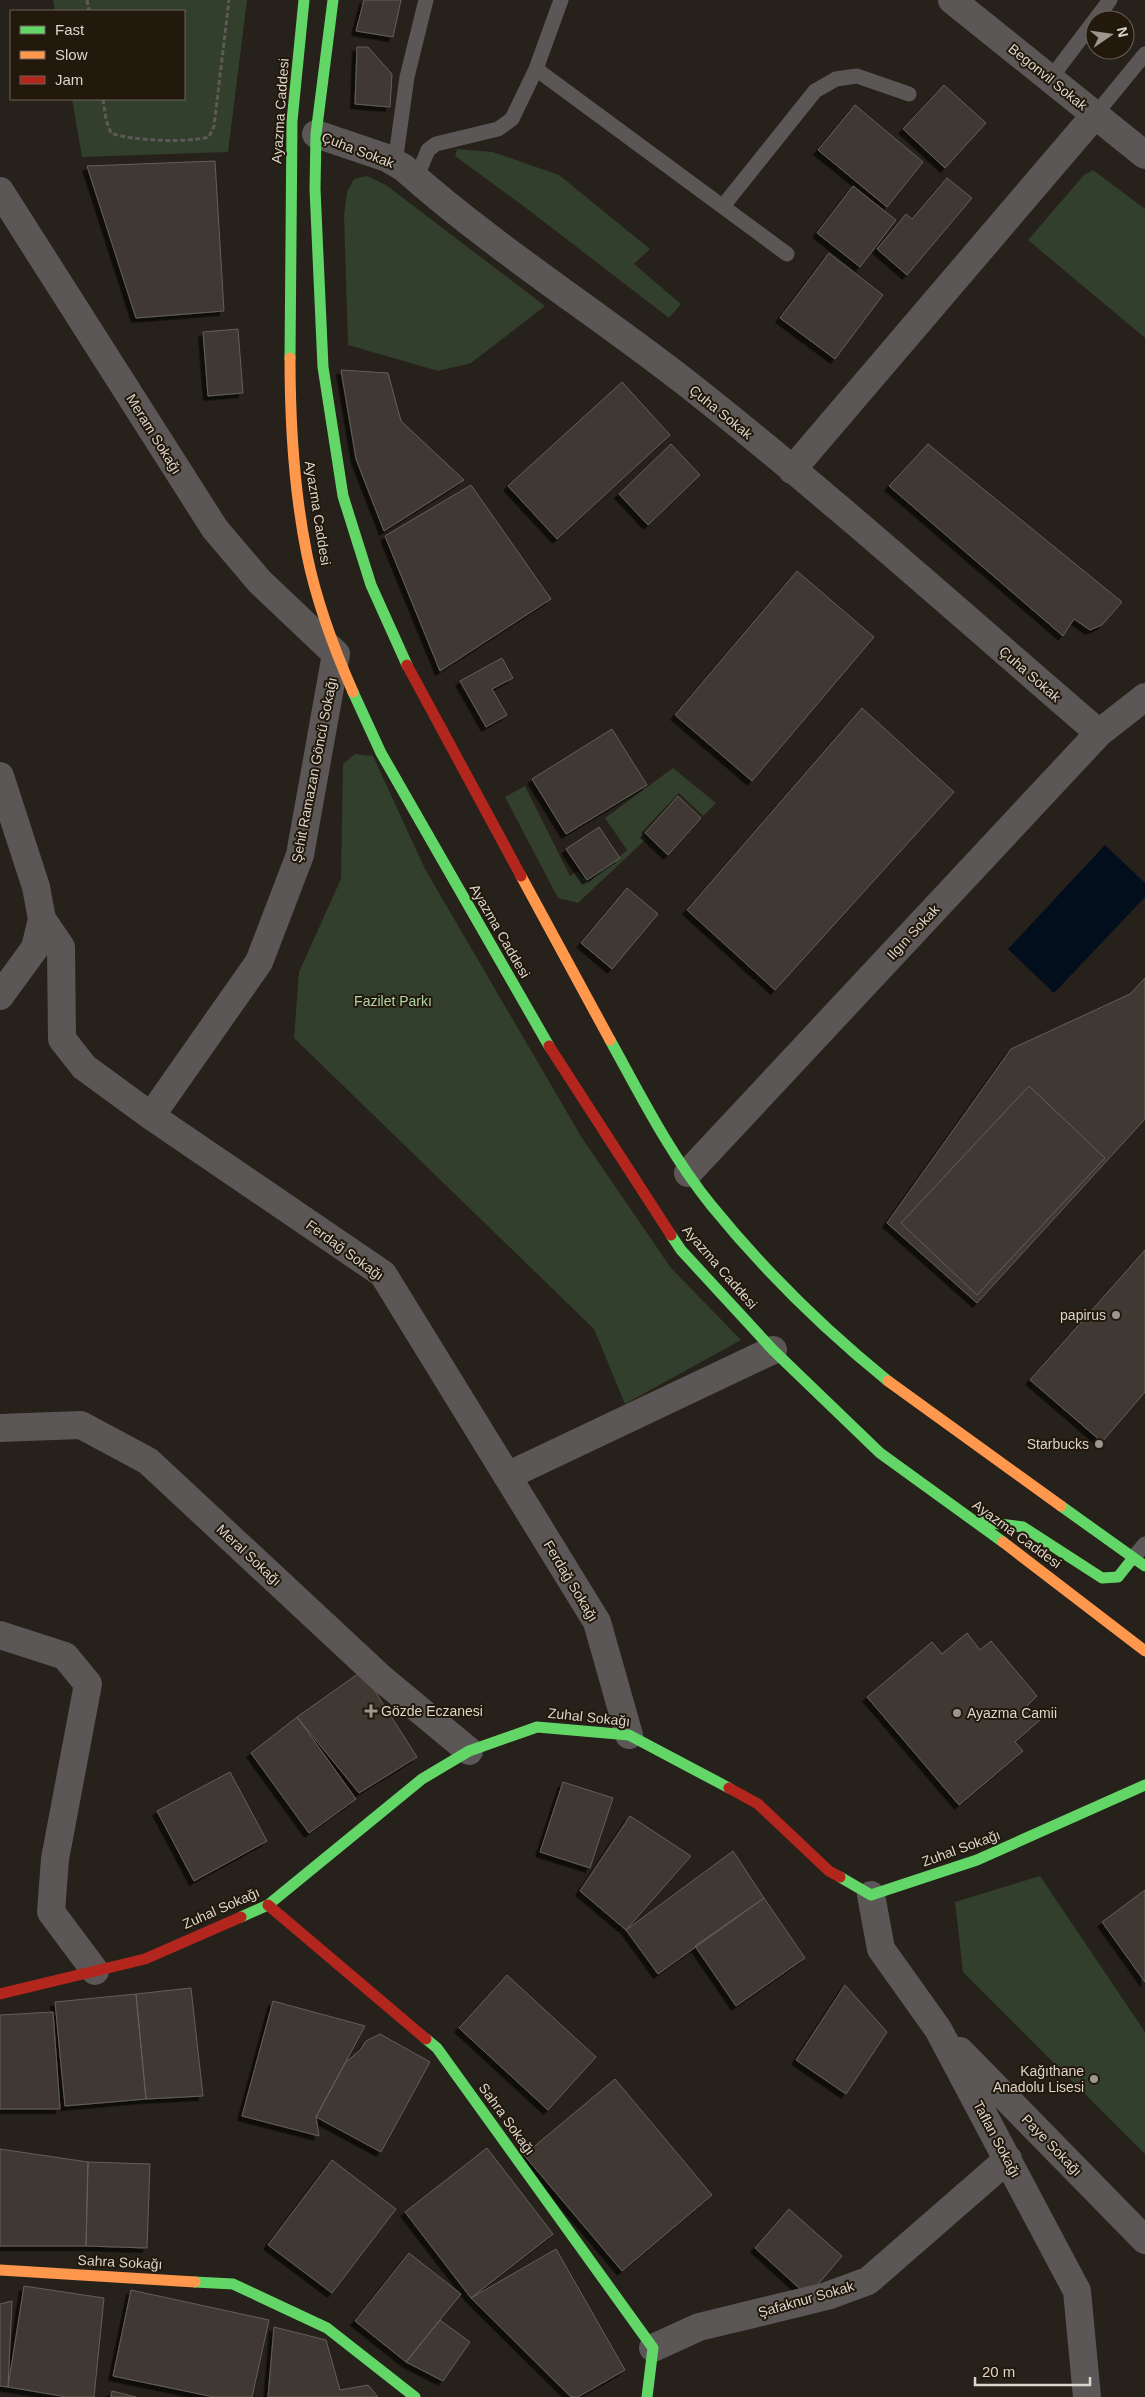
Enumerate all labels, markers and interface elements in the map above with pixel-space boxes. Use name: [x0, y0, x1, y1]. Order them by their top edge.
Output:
legend: [10, 10, 185, 100]
north arrow: [1085, 10, 1135, 60]
text: Fast: [55, 21, 85, 38]
text: N: [1114, 25, 1132, 39]
street label: Begonvil Sokak: [1005, 40, 1091, 114]
text: Slow: [55, 46, 88, 63]
street label: Ayazma Caddesi: [268, 58, 292, 164]
text: Jam: [55, 71, 83, 88]
street label: Çuha Sokak: [320, 129, 397, 171]
street label: Çuha Sokak: [686, 382, 756, 443]
street label: Meram Sokağı: [123, 391, 185, 477]
street label: Ayazma Caddesi: [302, 460, 334, 566]
street label: Çuha Sokak: [996, 643, 1065, 706]
street label: Şehit Ramazan Göncü Sokağı: [288, 676, 340, 864]
street label: Ayazma Caddesi: [467, 881, 533, 981]
street label: Ilgın Sokak: [884, 900, 943, 963]
park label: Fazilet Parkı: [354, 993, 432, 1009]
street label: Ferdağ Sokağı: [303, 1217, 387, 1283]
street label: Ayazma Caddesi: [679, 1222, 761, 1312]
place label: papirus: [1060, 1307, 1106, 1323]
marker: papirus: [1110, 1309, 1122, 1321]
place label: Starbucks: [1027, 1436, 1089, 1452]
marker: Starbucks: [1093, 1438, 1105, 1450]
street label: Ayazma Caddesi: [970, 1496, 1064, 1572]
street label: Meral Sokağı: [213, 1521, 285, 1589]
street label: Ferdağ Sokağı: [540, 1538, 602, 1624]
place label: Gözde Eczanesi: [381, 1703, 483, 1719]
marker: Gözde Eczanesi: [365, 1705, 377, 1717]
street label: Zuhal Sokağı: [547, 1705, 631, 1729]
place label: Ayazma Camii: [967, 1705, 1057, 1721]
marker: Ayazma Camii: [951, 1707, 963, 1719]
street label: Zuhal Sokağı: [920, 1826, 1002, 1870]
street label: Zuhal Sokağı: [180, 1884, 262, 1932]
place label: Kağıthane Anadolu Lisesi: [993, 2063, 1084, 2095]
marker: Kağıthane Anadolu Lisesi: [1088, 2073, 1100, 2085]
street label: Sahra Sokağı: [476, 2080, 538, 2158]
street label: Taflan Sokağı: [970, 2098, 1024, 2180]
street label: Paye Sokağı: [1019, 2111, 1085, 2179]
street label: Sahra Sokağı: [77, 2252, 163, 2272]
street label: Şafaknur Sokak: [756, 2277, 857, 2320]
scale bar: [975, 2354, 1090, 2386]
text: 20 m: [982, 2363, 1015, 2380]

